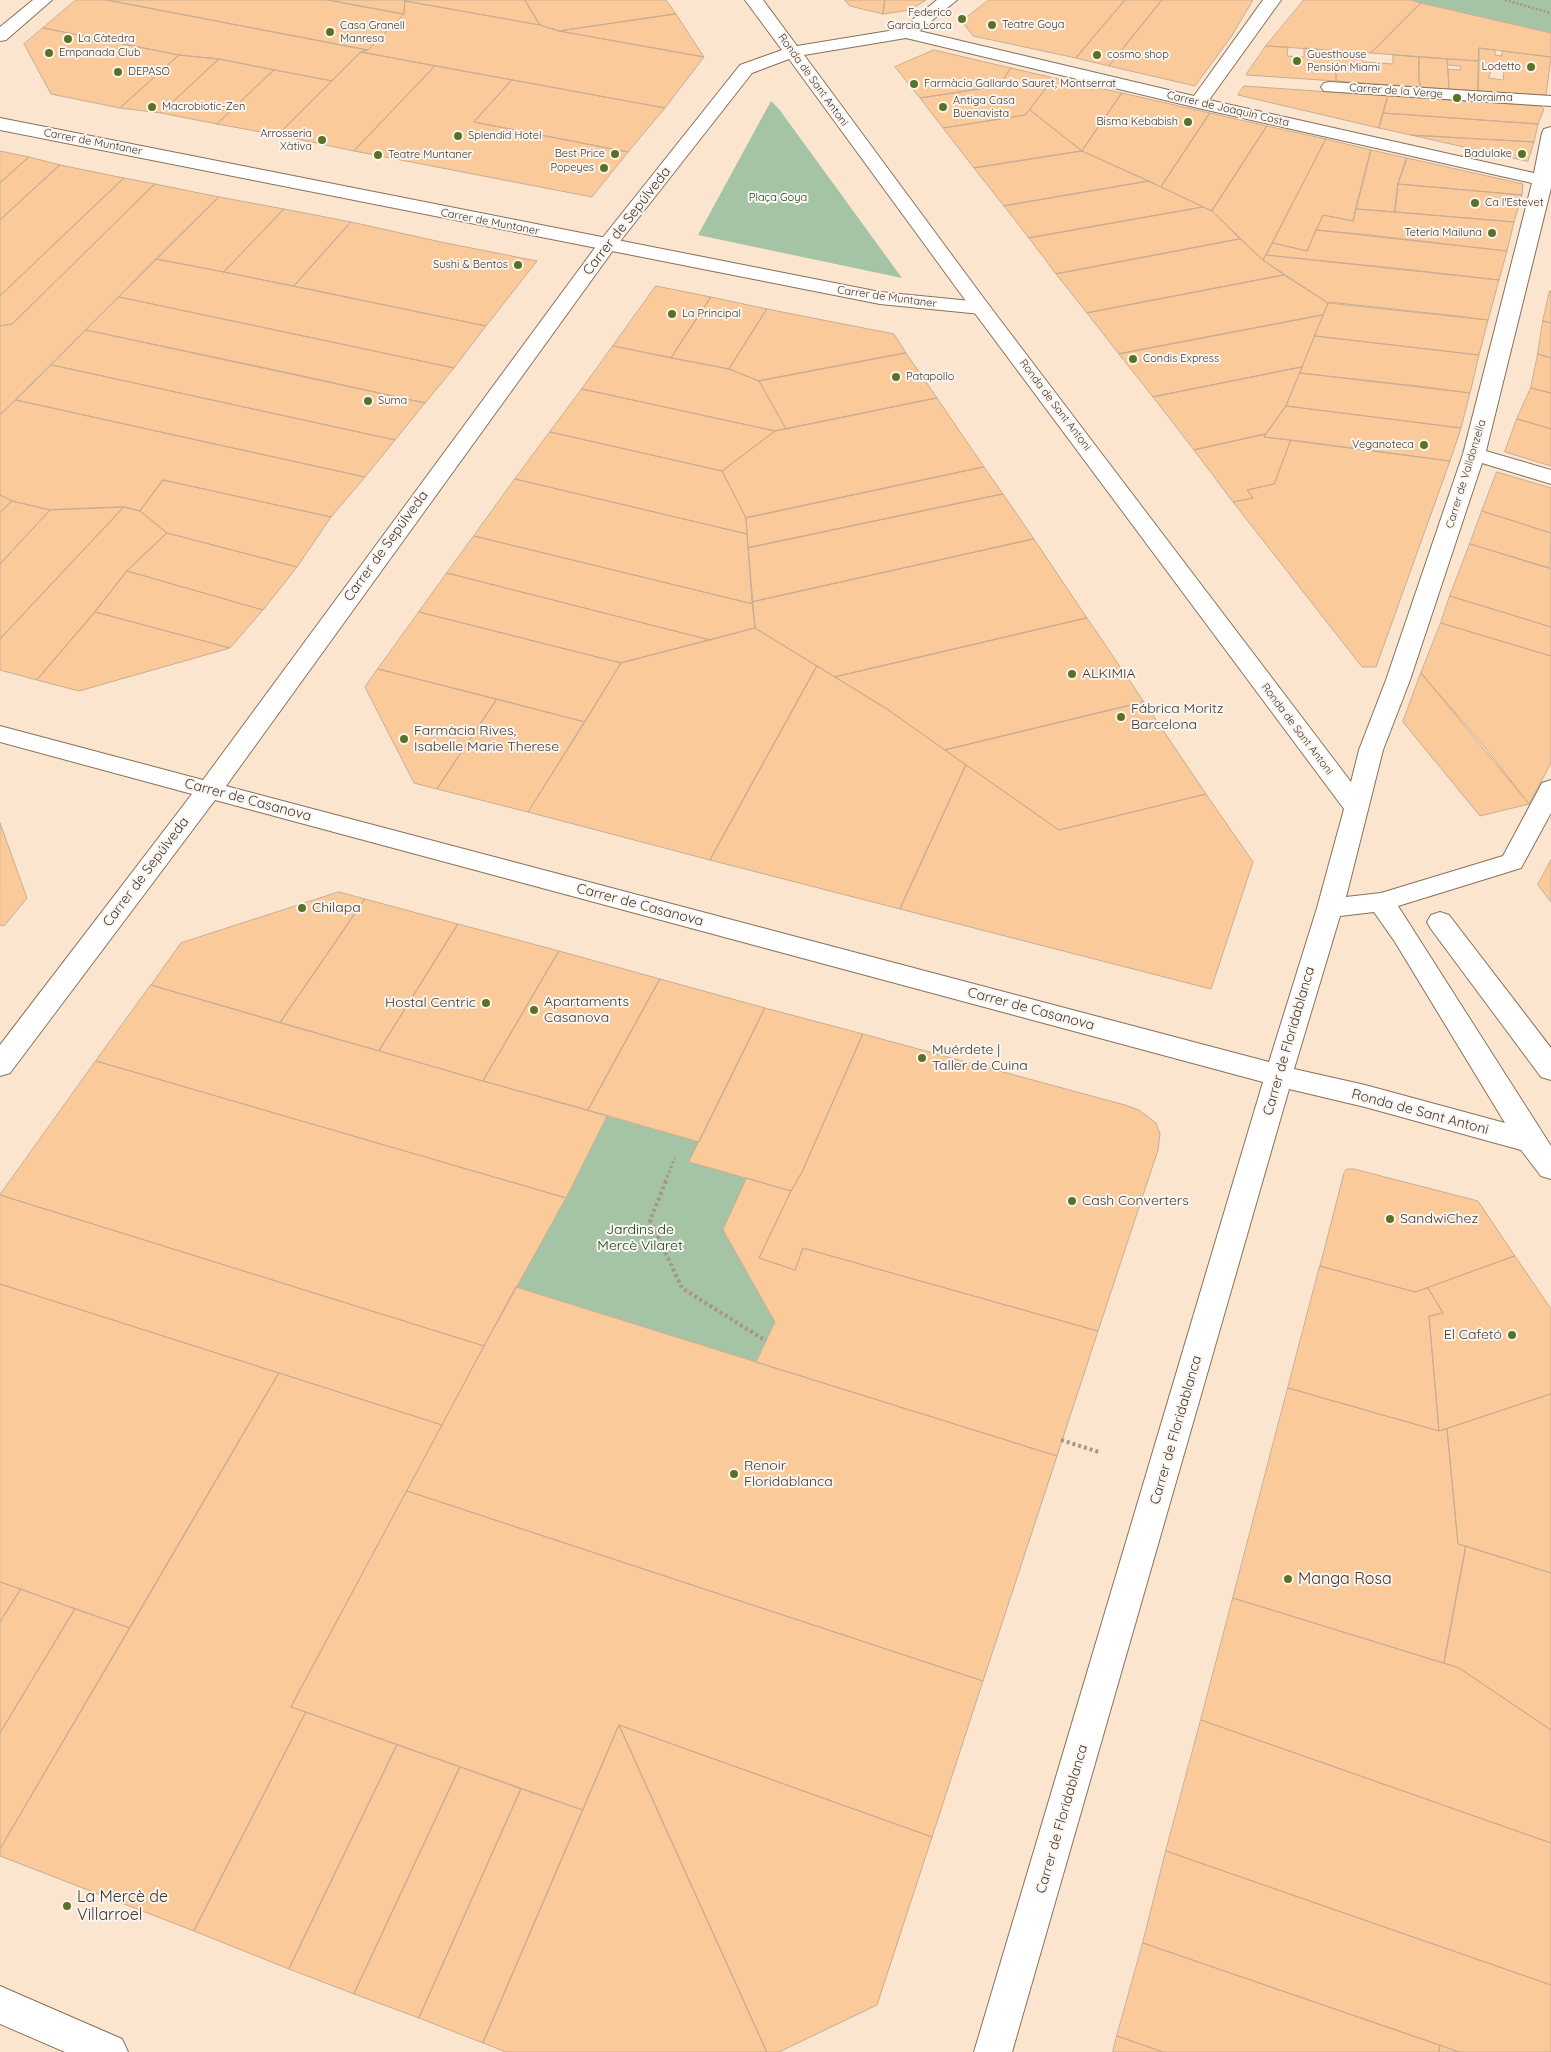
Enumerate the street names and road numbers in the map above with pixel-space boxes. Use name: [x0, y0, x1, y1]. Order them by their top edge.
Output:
street label: Ronda de Sant Antoni: [775, 31, 851, 129]
street label: Carrer de la Verge: [1349, 81, 1443, 101]
street label: Carrer de Joaquín Costa: [1166, 89, 1290, 129]
street label: Carrer de Muntaner: [42, 126, 144, 158]
street label: Carrer de Sepúlveda: [580, 164, 674, 278]
street label: Carrer de Muntaner: [439, 206, 541, 238]
street label: Carrer de Muntaner: [836, 283, 938, 311]
street label: Ronda de Sant Antoni: [1016, 357, 1094, 453]
street label: Carrer de Valldonzella: [1443, 418, 1489, 530]
street label: Carrer de Sepúlveda: [340, 487, 432, 605]
street label: Ronda de Sant Antoni: [1258, 681, 1336, 777]
street label: Carrer de Casanova: [183, 775, 313, 825]
street label: Carrer de Sepúlveda: [99, 814, 193, 930]
street label: Carrer de Casanova: [575, 880, 705, 930]
street label: Carrer de Floridablanca: [1260, 965, 1318, 1117]
street label: Carrer de Casanova: [966, 984, 1096, 1034]
street label: Ronda de Sant Antoni: [1350, 1086, 1490, 1138]
street label: Carrer de Floridablanca: [1147, 1354, 1205, 1506]
street label: Carrer de Floridablanca: [1033, 1743, 1091, 1895]

